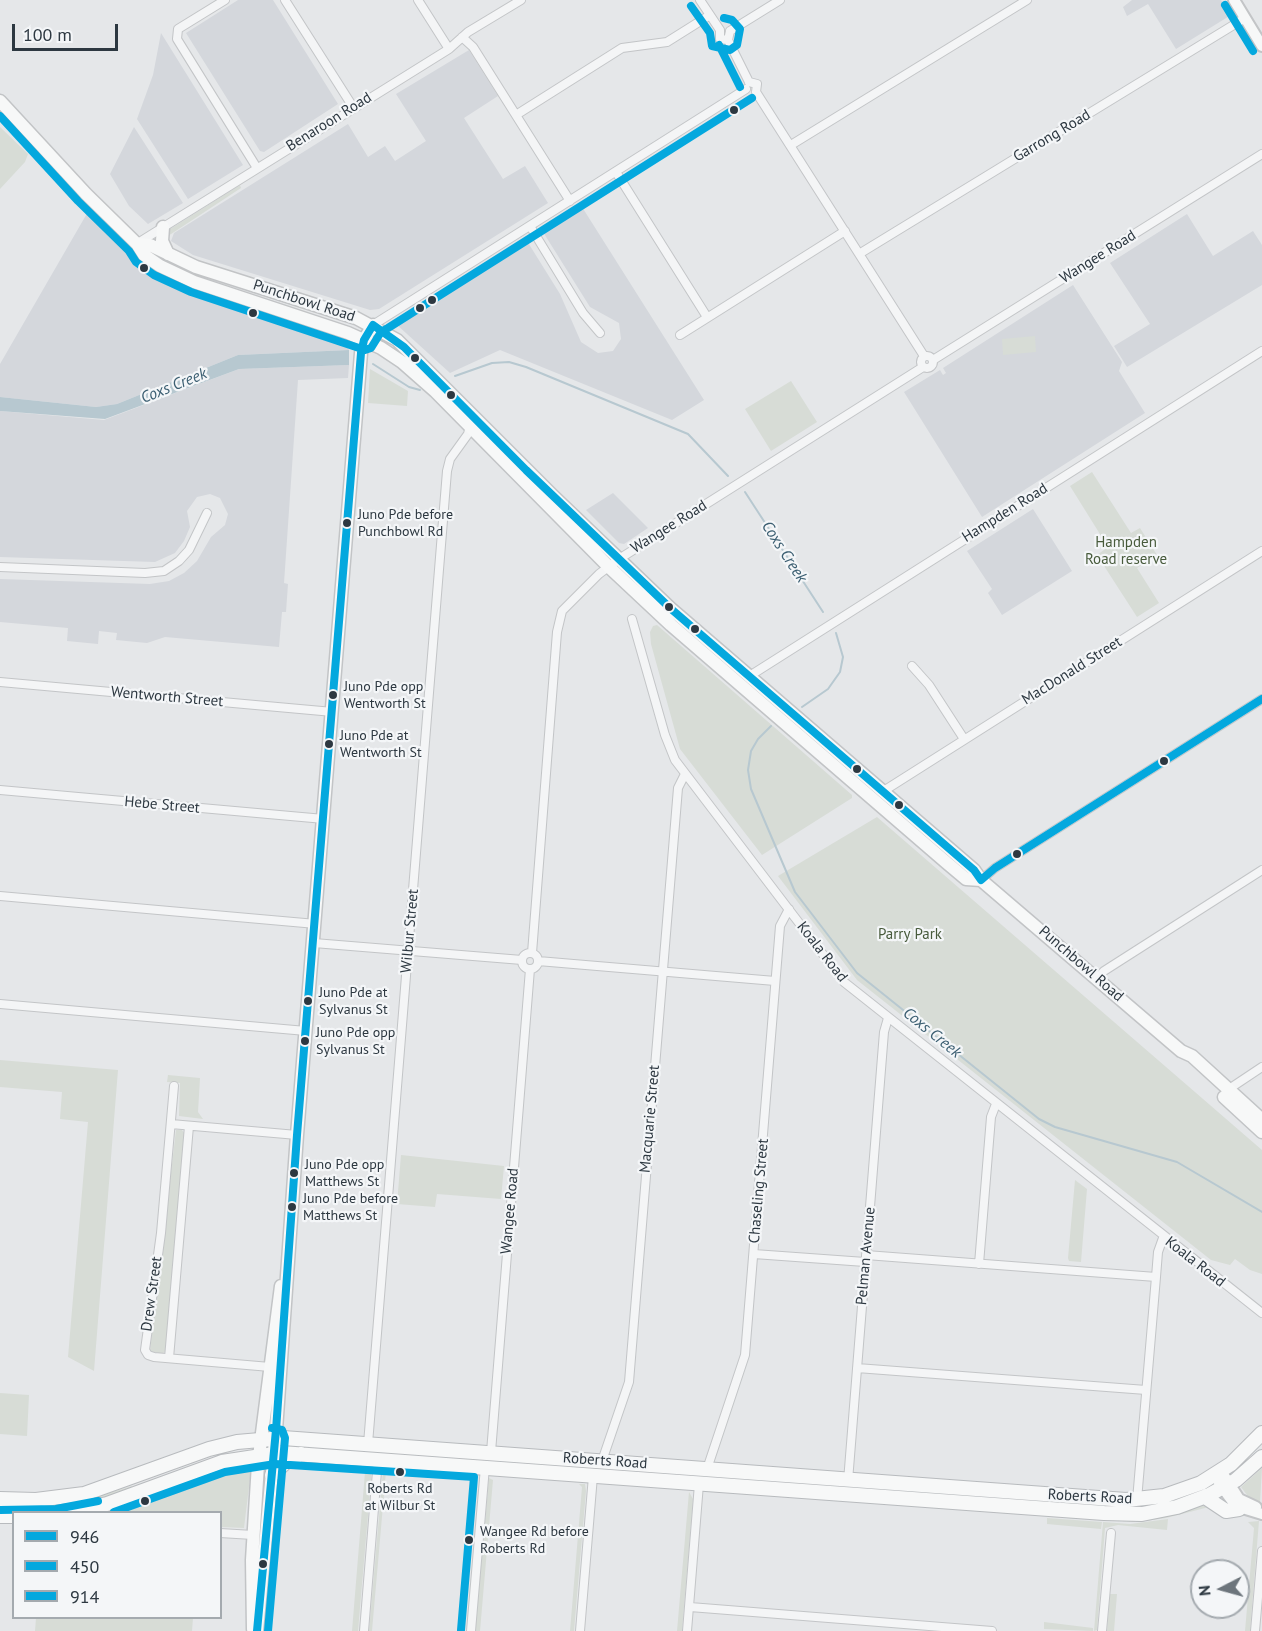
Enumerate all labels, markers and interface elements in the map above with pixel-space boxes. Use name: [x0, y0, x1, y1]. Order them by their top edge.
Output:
scale bar: [15, 12, 122, 50]
text: 100 m: [23, 23, 72, 46]
street label: Benaroon Road: [283, 89, 375, 155]
unlabelled marker: [728, 104, 740, 116]
street label: Garrong Road: [1010, 106, 1094, 166]
street label: Wangee Road: [1057, 226, 1139, 288]
unlabelled marker: [138, 262, 150, 274]
street label: Punchbowl Road: [251, 276, 357, 326]
unlabelled marker: [426, 294, 438, 306]
unlabelled marker: [414, 302, 426, 314]
unlabelled marker: [247, 307, 259, 319]
unlabelled marker: [409, 352, 421, 364]
water label: Coxs Creek: [138, 364, 210, 408]
unlabelled marker: [445, 389, 457, 401]
street label: Hampden Road: [959, 480, 1051, 546]
street label: Wangee Road: [628, 496, 710, 558]
place label: Juno Pde before Punchbowl Rd: [358, 507, 453, 540]
marker: Juno Pde before Punchbowl Rd: [341, 517, 353, 529]
water label: Coxs Creek: [757, 518, 811, 586]
park label: Hampden Road reserve: [1085, 534, 1167, 569]
unlabelled marker: [663, 601, 675, 613]
unlabelled marker: [689, 623, 701, 635]
street label: MacDonald Street: [1019, 633, 1125, 709]
place label: Juno Pde opp Wentworth St: [344, 679, 426, 712]
street label: Wentworth Street: [110, 683, 224, 711]
marker: Juno Pde opp Wentworth St: [327, 689, 339, 701]
place label: Juno Pde at Wentworth St: [340, 728, 422, 760]
marker: Juno Pde at Wentworth St: [323, 738, 335, 750]
unlabelled marker: [1158, 755, 1170, 767]
unlabelled marker: [851, 763, 863, 775]
street label: Hebe Street: [123, 793, 201, 817]
unlabelled marker: [893, 799, 905, 811]
unlabelled marker: [1011, 848, 1023, 860]
street label: Wilbur Street: [397, 888, 423, 974]
street label: Koala Road: [793, 918, 851, 986]
street label: Punchbowl Road: [1035, 922, 1127, 1006]
park label: Parry Park: [878, 926, 942, 944]
place label: Juno Pde at Sylvanus St: [319, 985, 388, 1018]
marker: Juno Pde at Sylvanus St: [302, 995, 314, 1007]
water label: Coxs Creek: [899, 1004, 965, 1062]
place label: Juno Pde opp Sylvanus St: [316, 1025, 395, 1058]
marker: Juno Pde opp Sylvanus St: [299, 1035, 311, 1047]
street label: Macquarie Street: [636, 1064, 664, 1174]
street label: Chaseling Street: [745, 1138, 773, 1244]
place label: Juno Pde opp Matthews St: [305, 1157, 384, 1190]
marker: Juno Pde opp Matthews St: [288, 1167, 300, 1179]
street label: Wangee Road: [497, 1167, 523, 1255]
place label: Juno Pde before Matthews St: [303, 1191, 398, 1224]
marker: Juno Pde before Matthews St: [286, 1201, 298, 1213]
street label: Pelman Avenue: [853, 1206, 879, 1306]
street label: Koala Road: [1161, 1233, 1229, 1291]
street label: Drew Street: [138, 1255, 166, 1333]
street label: Roberts Road: [562, 1449, 648, 1473]
marker: Roberts Rd at Wilbur St: [394, 1466, 406, 1478]
place label: Roberts Rd at Wilbur St: [365, 1481, 435, 1514]
street label: Roberts Road: [1047, 1486, 1133, 1508]
unlabelled marker: [139, 1495, 151, 1507]
legend: [12, 1511, 222, 1619]
place label: Wangee Rd before Roberts Rd: [480, 1524, 589, 1556]
text: 946: [70, 1525, 99, 1548]
marker: Wangee Rd before Roberts Rd: [463, 1534, 475, 1546]
text: 450: [70, 1555, 99, 1578]
unlabelled marker: [257, 1558, 269, 1570]
north arrow: [1190, 1559, 1250, 1619]
text: N: [1194, 1584, 1215, 1597]
text: 914: [70, 1585, 99, 1608]

